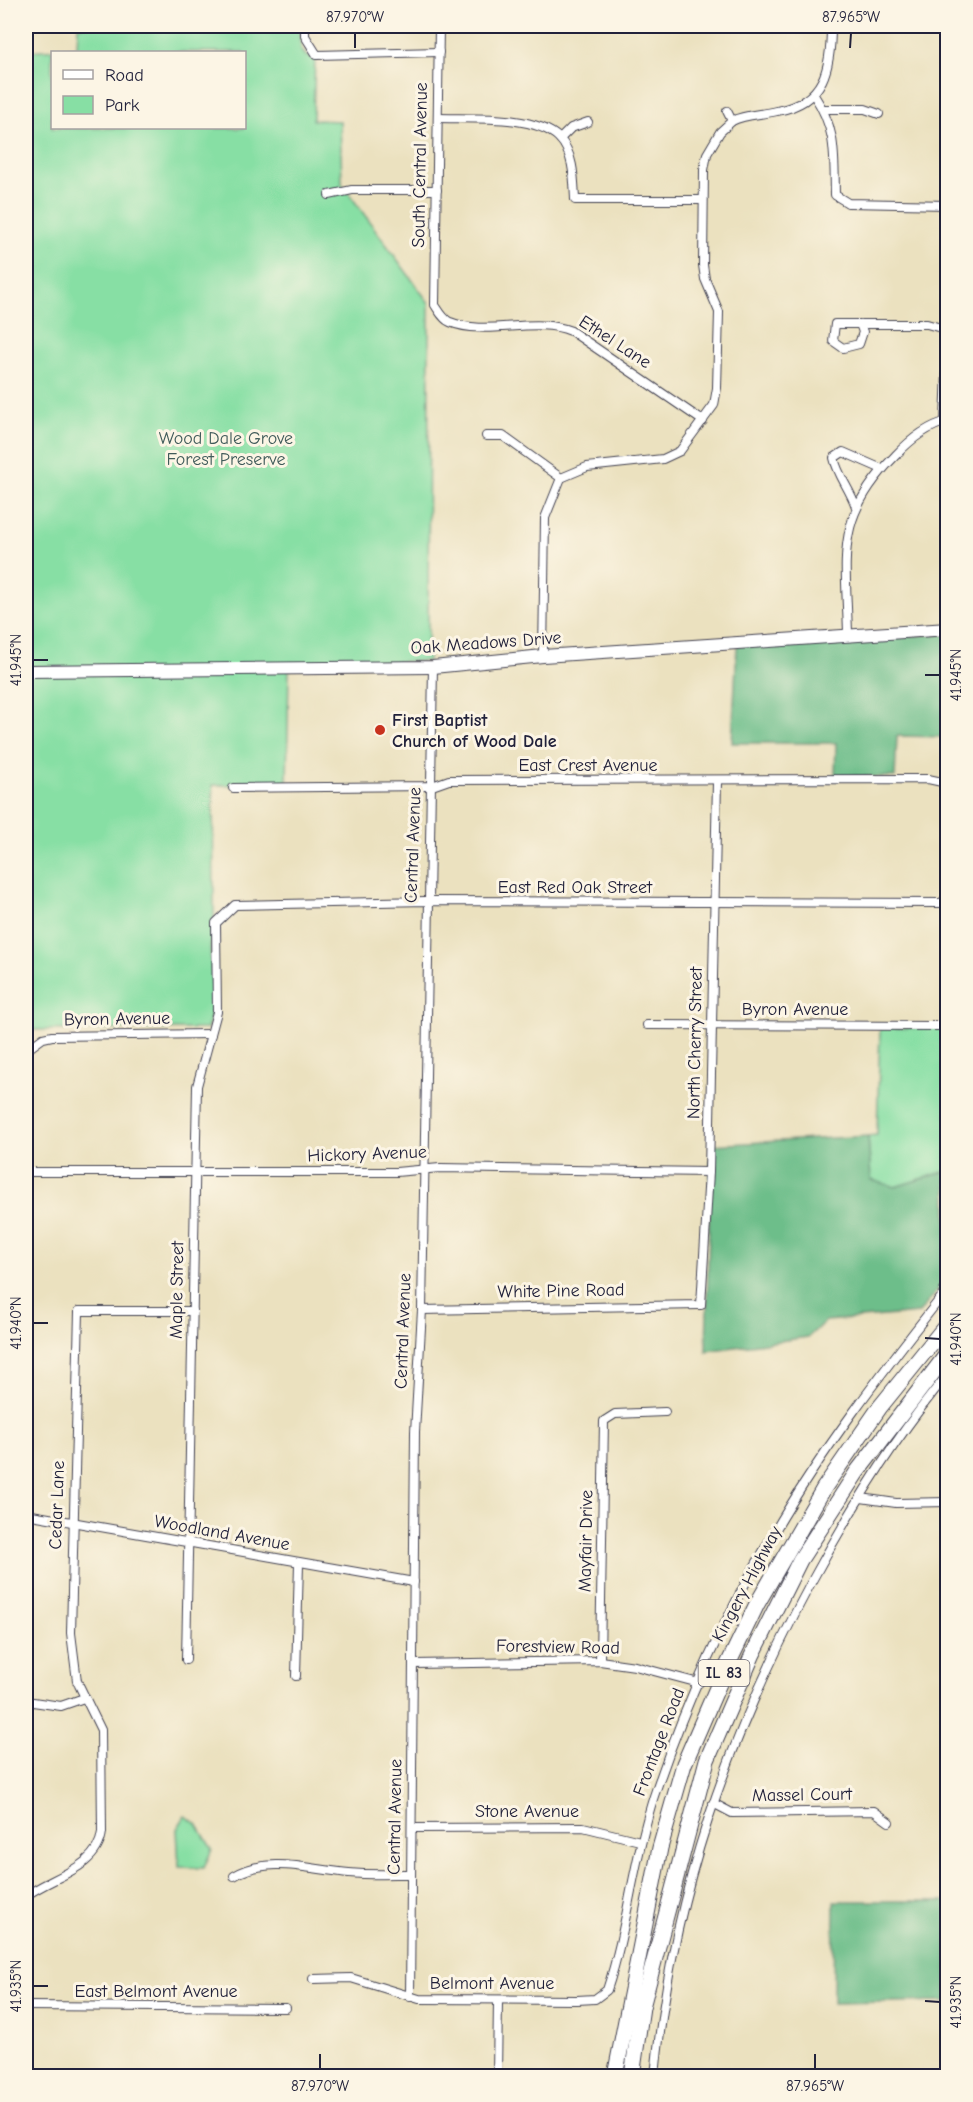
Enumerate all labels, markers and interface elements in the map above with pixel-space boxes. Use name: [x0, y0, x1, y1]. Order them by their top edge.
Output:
text: 87.970°W: [326, 8, 384, 26]
text: 87.965°W: [822, 8, 880, 26]
legend: [51, 51, 246, 129]
text: Road: [105, 65, 144, 86]
street label: South Central Avenue: [408, 82, 432, 248]
text: Park: [105, 95, 140, 116]
street label: Ethel Lane: [575, 311, 655, 373]
park label: Wood Dale Grove Forest Preserve: [159, 428, 293, 470]
street label: Oak Meadows Drive: [410, 627, 562, 659]
text: 41.945°N: [7, 634, 25, 686]
text: 41.945°N: [947, 649, 965, 701]
place label: First Baptist Church of Wood Dale: [392, 710, 557, 752]
marker: First Baptist Church of Wood Dale: [373, 723, 387, 737]
street label: East Crest Avenue: [518, 755, 658, 776]
street label: Central Avenue: [400, 787, 426, 903]
street label: East Red Oak Street: [498, 877, 653, 898]
street label: North Cherry Street: [683, 966, 707, 1119]
street label: Byron Avenue: [742, 999, 848, 1020]
street label: Byron Avenue: [64, 1008, 170, 1030]
street label: Hickory Avenue: [307, 1141, 427, 1167]
street label: Maple Street: [166, 1240, 188, 1339]
street label: Central Avenue: [390, 1273, 416, 1389]
street label: White Pine Road: [497, 1279, 625, 1303]
text: 41.940°N: [7, 1296, 25, 1350]
text: 41.940°N: [947, 1312, 965, 1366]
street label: Cedar Lane: [45, 1460, 69, 1550]
street label: Mayfair Drive: [575, 1490, 597, 1592]
street label: Woodland Avenue: [153, 1511, 291, 1555]
street label: Kingery Highway: [708, 1522, 787, 1645]
street label: Forestview Road: [496, 1635, 620, 1659]
road number: IL 83: [698, 1660, 750, 1686]
street label: Frontage Road: [629, 1685, 689, 1799]
street label: Central Avenue: [383, 1759, 407, 1875]
street label: Massel Court: [752, 1784, 853, 1806]
street label: Stone Avenue: [475, 1801, 579, 1822]
text: 41.935°N: [7, 1960, 25, 2012]
street label: Belmont Avenue: [430, 1973, 554, 1994]
text: 41.935°N: [947, 1976, 965, 2028]
street label: East Belmont Avenue: [74, 1981, 238, 2002]
text: 87.970°W: [291, 2077, 349, 2095]
text: 87.965°W: [786, 2077, 844, 2095]

